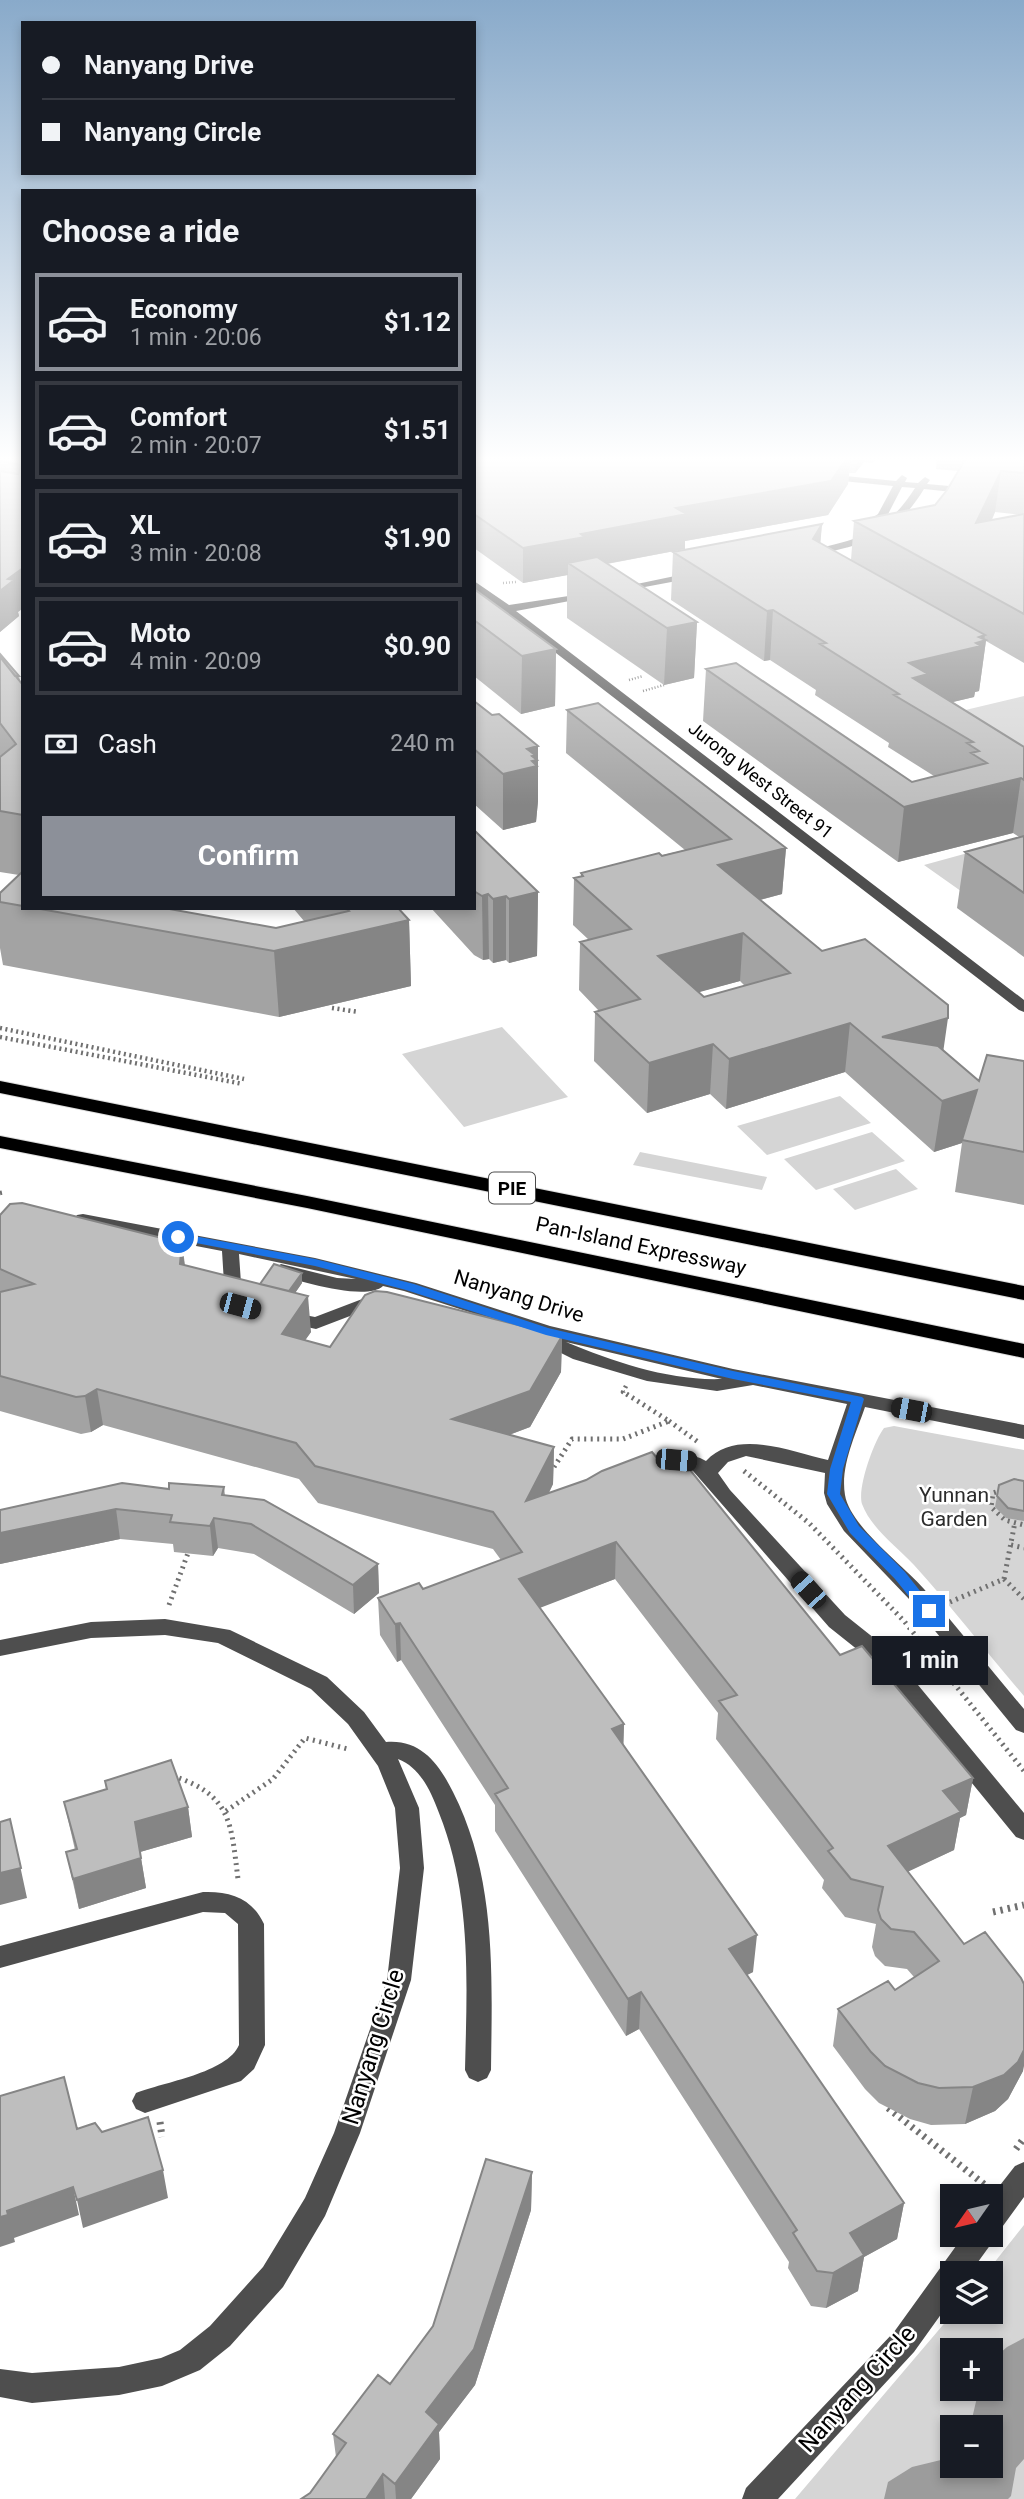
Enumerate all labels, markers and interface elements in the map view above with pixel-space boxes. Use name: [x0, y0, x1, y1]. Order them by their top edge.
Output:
text: Nanyang Drive: [84, 50, 254, 80]
text: Nanyang Circle: [84, 117, 261, 147]
text: Choose a ride: [42, 212, 239, 250]
icon: car: [46, 291, 109, 354]
text: Economy: [130, 294, 237, 324]
text: $1.12: [384, 307, 451, 337]
text: 1 min · 20:06: [130, 324, 262, 351]
icon: car: [46, 399, 109, 462]
text: Comfort: [130, 402, 227, 432]
text: $1.51: [384, 415, 451, 445]
text: 2 min · 20:07: [130, 432, 262, 459]
icon: car: [46, 507, 109, 570]
text: XL: [130, 510, 161, 540]
text: $1.90: [384, 523, 451, 553]
text: 3 min · 20:08: [130, 540, 262, 567]
icon: car: [46, 615, 109, 678]
text: Moto: [130, 618, 191, 648]
text: $0.90: [384, 631, 451, 661]
text: 4 min · 20:09: [130, 648, 262, 675]
street label: Jurong West Street 91: [685, 717, 837, 843]
icon: cash: [42, 725, 80, 763]
text: Cash: [98, 729, 157, 759]
text: 240 m: [390, 730, 455, 757]
button: Confirm: [42, 816, 455, 896]
road number: PIE: [489, 1172, 535, 1204]
street label: Pan-Island Expressway: [534, 1212, 748, 1280]
route start: [162, 1221, 194, 1253]
street label: Nanyang Drive: [451, 1265, 587, 1327]
car: [217, 1290, 264, 1322]
car: [889, 1396, 934, 1424]
car: [655, 1448, 698, 1472]
park label: Yunnan Garden: [919, 1483, 989, 1531]
car: [787, 1567, 830, 1613]
route end: [913, 1595, 945, 1627]
callout: 1 min: [871, 1636, 987, 1684]
text: 1 min: [901, 1647, 959, 1674]
street label: Nanyang Circle: [336, 1966, 410, 2128]
north arrow: [940, 2184, 1003, 2247]
map controls: [940, 2184, 1003, 2478]
button: layers: [940, 2261, 1003, 2324]
street label: Nanyang Circle: [793, 2320, 921, 2458]
button: +: [940, 2338, 1003, 2401]
button: −: [940, 2415, 1003, 2478]

